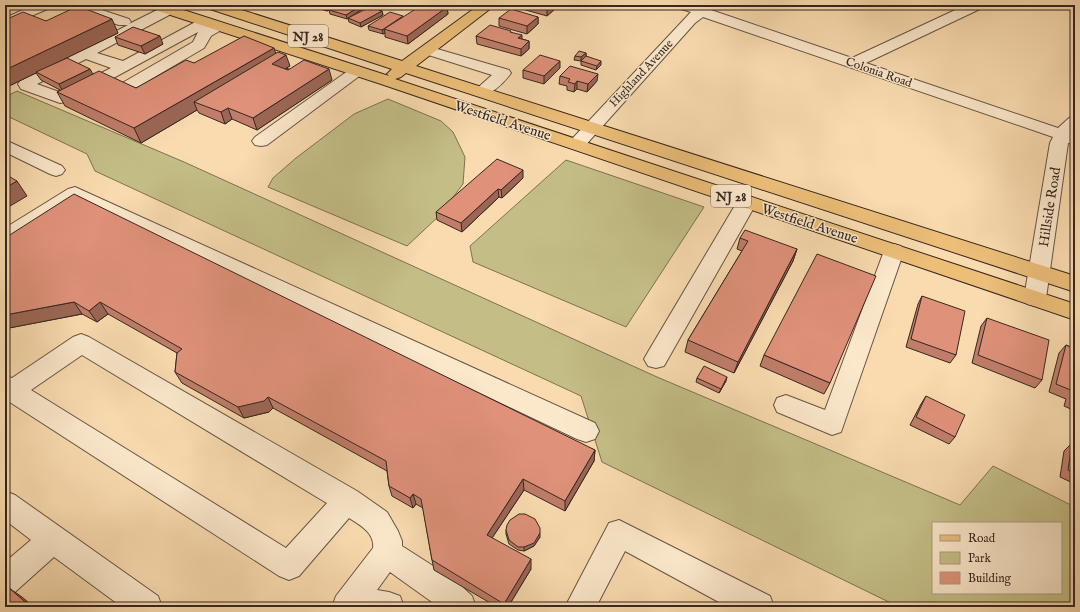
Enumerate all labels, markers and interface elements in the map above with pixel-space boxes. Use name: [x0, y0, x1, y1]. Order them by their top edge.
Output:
road number: NJ 28: [288, 25, 328, 47]
street label: Highland Avenue: [606, 36, 677, 110]
street label: Colonia Road: [844, 54, 915, 91]
street label: Westfield Avenue: [452, 97, 554, 145]
street label: Hillside Road: [1035, 165, 1065, 248]
road number: NJ 28: [711, 185, 751, 207]
street label: Westfield Avenue: [759, 200, 861, 248]
legend: [932, 522, 1062, 594]
text: Road: [968, 531, 996, 546]
text: Park: [968, 551, 991, 566]
text: Building: [968, 571, 1012, 586]

